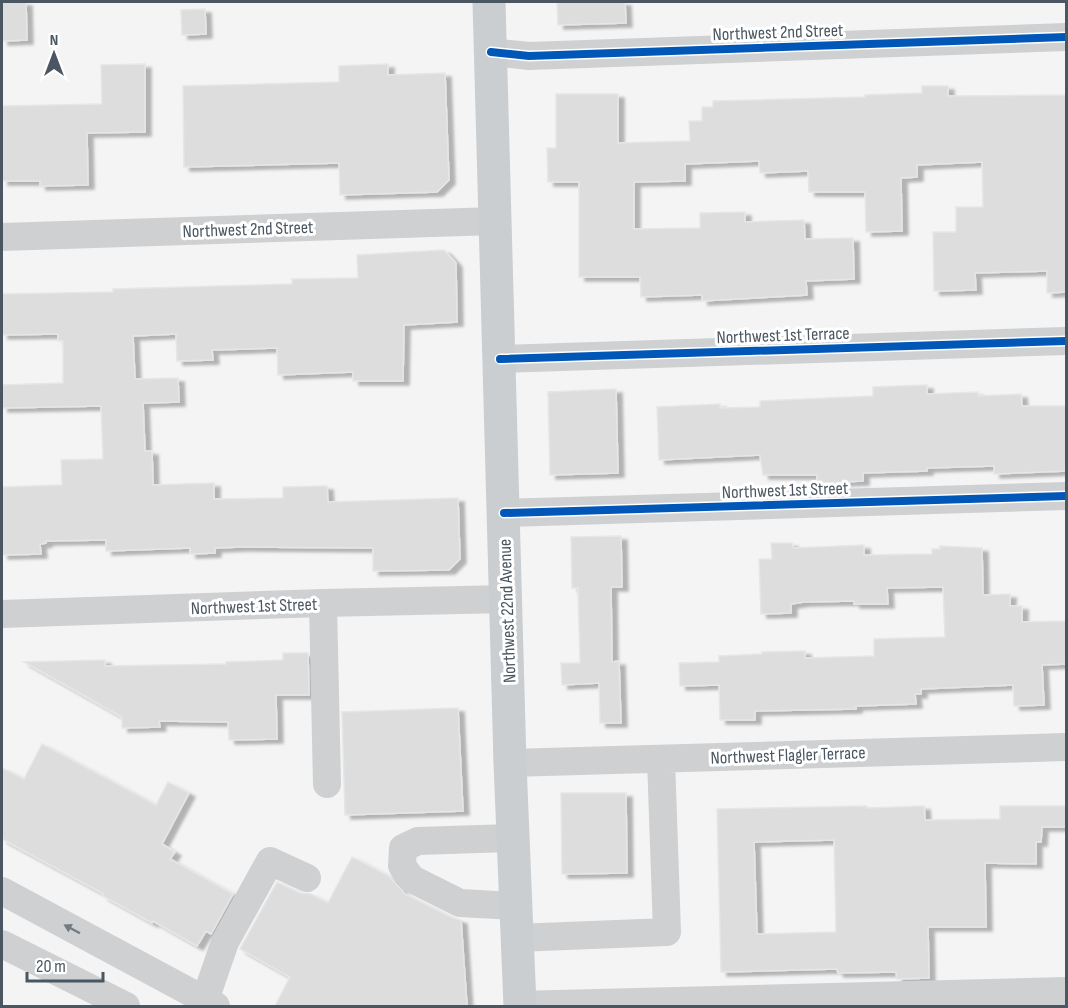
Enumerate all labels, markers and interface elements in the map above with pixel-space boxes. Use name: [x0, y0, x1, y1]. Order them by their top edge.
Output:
street label: Northwest 2nd Street: [712, 20, 844, 45]
north arrow: [24, 24, 84, 84]
text: N: [50, 31, 58, 50]
street label: Northwest 2nd Street: [182, 217, 314, 242]
street label: Northwest 1st Terrace: [716, 323, 850, 348]
street label: Northwest 1st Street: [721, 478, 849, 503]
street label: Northwest 22nd Avenue: [494, 539, 521, 683]
street label: Northwest 1st Street: [190, 594, 318, 619]
street label: Northwest Flagler Terrace: [710, 742, 866, 769]
one-way arrow: [64, 924, 81, 934]
scale bar: [27, 945, 104, 983]
text: 20 m: [36, 956, 66, 977]

